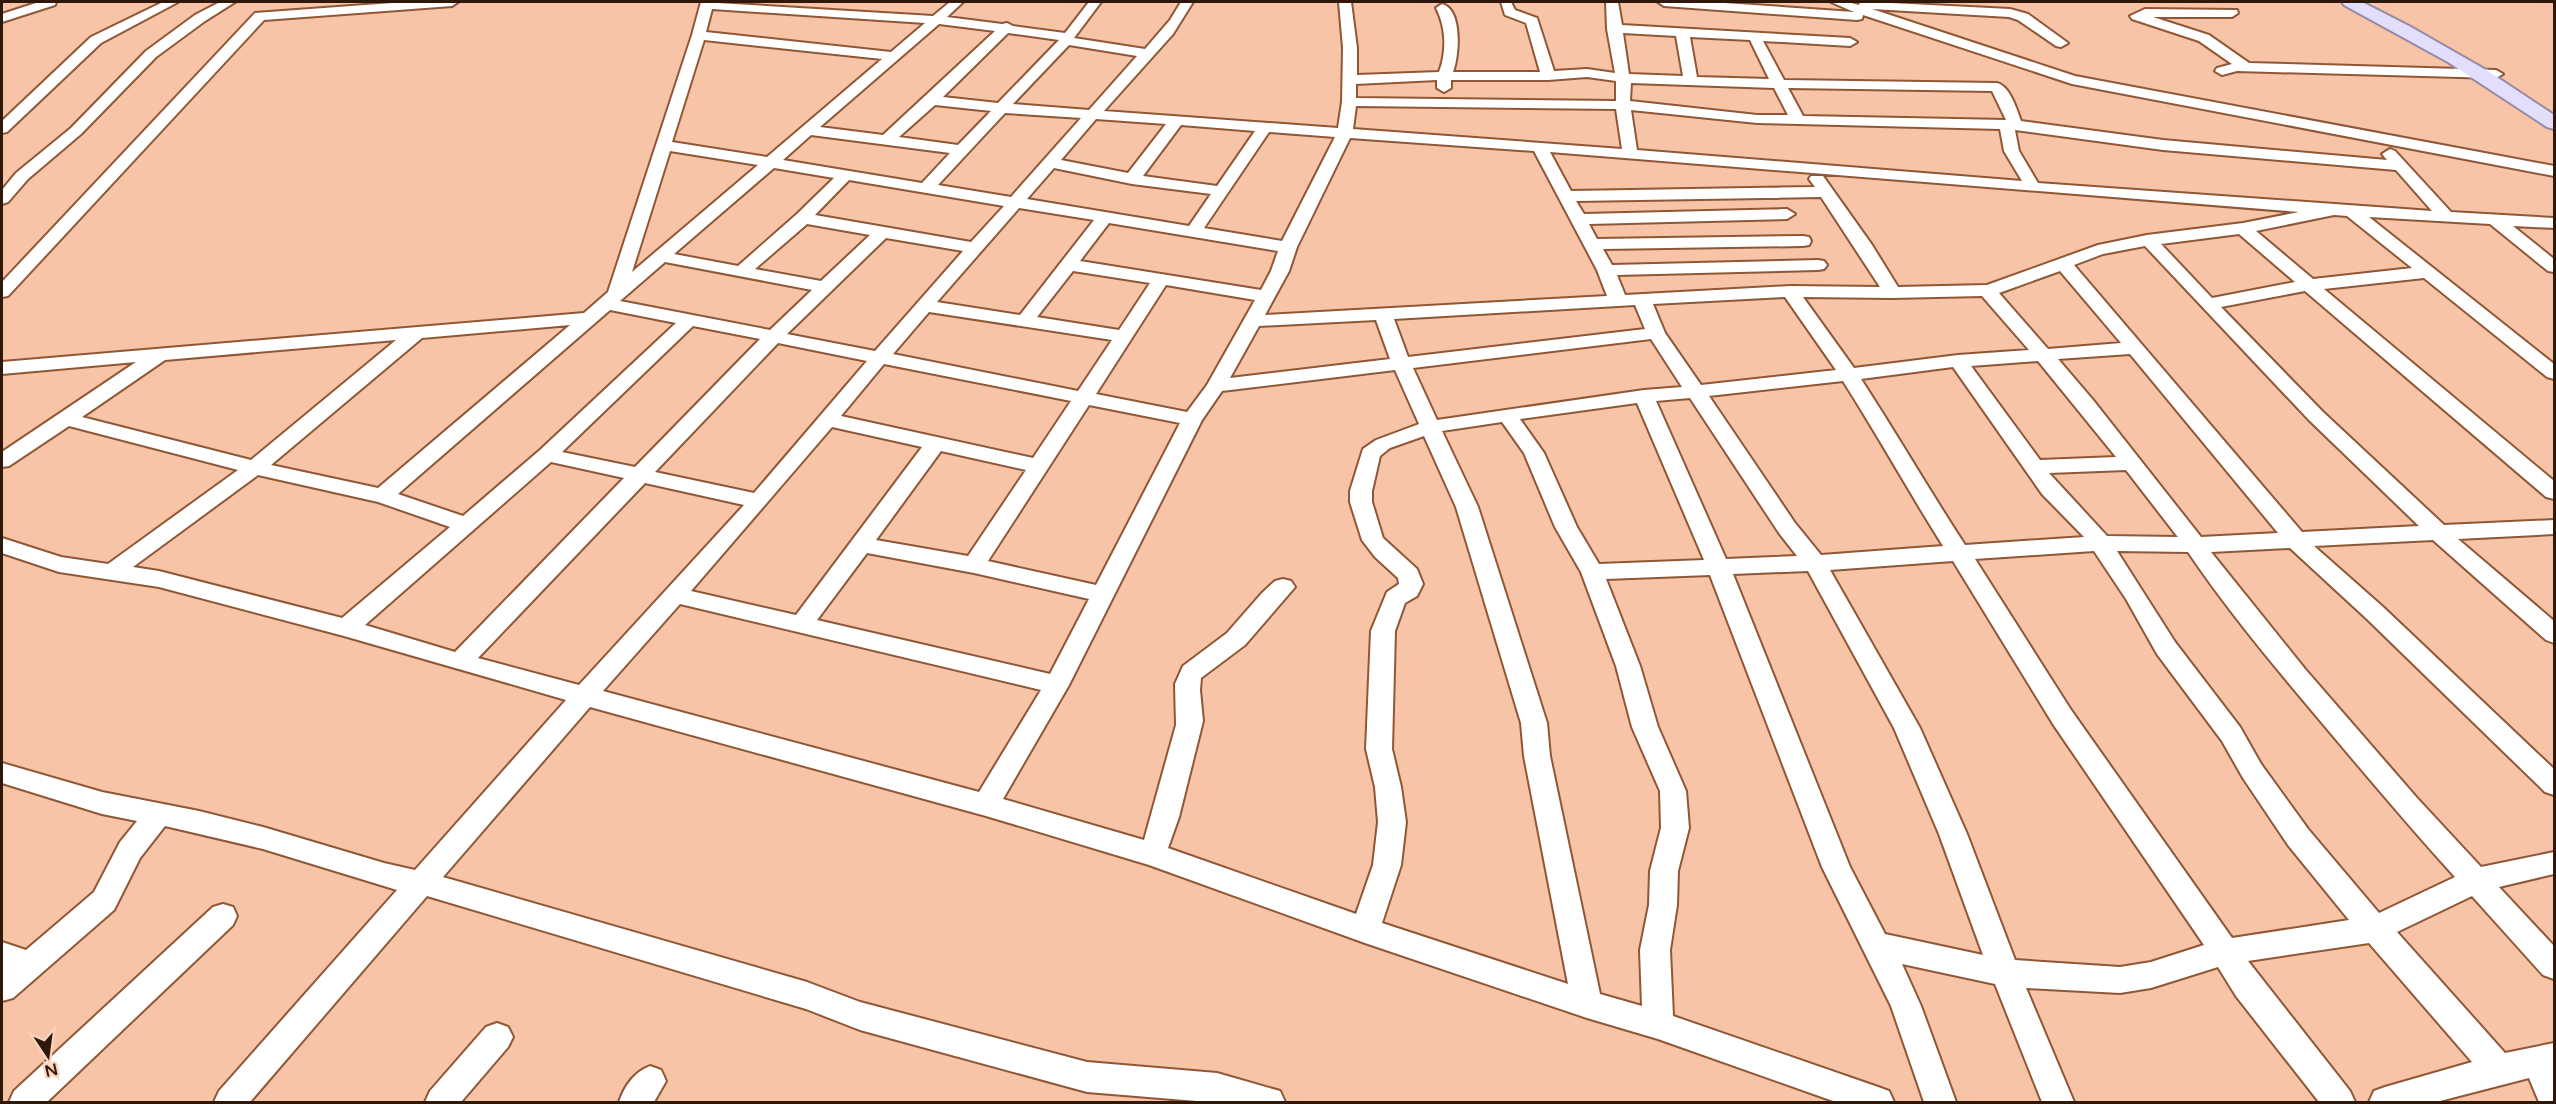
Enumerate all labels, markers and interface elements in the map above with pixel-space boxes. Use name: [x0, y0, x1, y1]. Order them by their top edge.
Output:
north arrow: [18, 1026, 78, 1086]
text: N: [43, 1058, 60, 1081]

